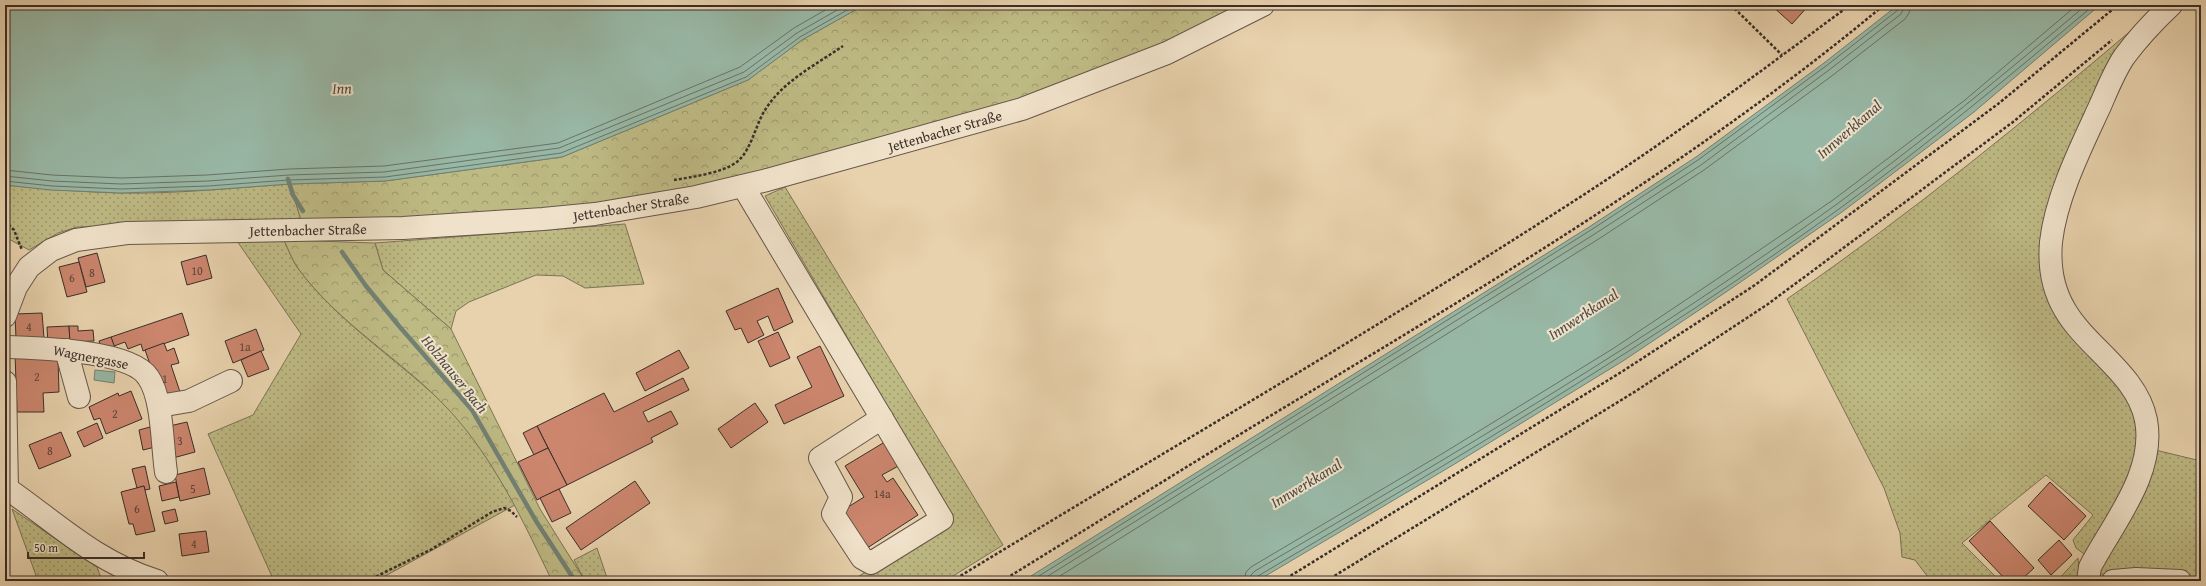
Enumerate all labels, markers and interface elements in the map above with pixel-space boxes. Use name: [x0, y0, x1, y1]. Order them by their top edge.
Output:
water label: Inn: [332, 77, 352, 99]
water label: Innwerkkanal: [1812, 95, 1886, 163]
street label: Jettenbacher Straße: [884, 105, 1005, 157]
street label: Jettenbacher Straße: [570, 188, 691, 226]
street label: Jettenbacher Straße: [247, 219, 367, 241]
house number: 10: [191, 262, 203, 279]
house number: 8: [89, 264, 95, 281]
house number: 6: [69, 269, 75, 286]
water label: Innwerkkanal: [1544, 283, 1622, 344]
house number: 4: [26, 318, 32, 335]
water label: Holzhauser Bach: [416, 330, 493, 418]
house number: 1a: [239, 338, 251, 355]
street label: Wagnergasse: [52, 340, 131, 374]
house number: 2: [34, 368, 40, 385]
house number: 1: [162, 370, 168, 387]
house number: 2: [112, 405, 118, 422]
house number: 3: [177, 432, 183, 449]
house number: 8: [47, 442, 53, 459]
water label: Innwerkkanal: [1266, 453, 1346, 512]
house number: 5: [190, 480, 196, 497]
house number: 14a: [873, 485, 891, 502]
house number: 6: [134, 500, 140, 517]
scale bar: [28, 534, 144, 560]
house number: 4: [191, 535, 197, 552]
text: 50 m: [34, 539, 58, 556]

